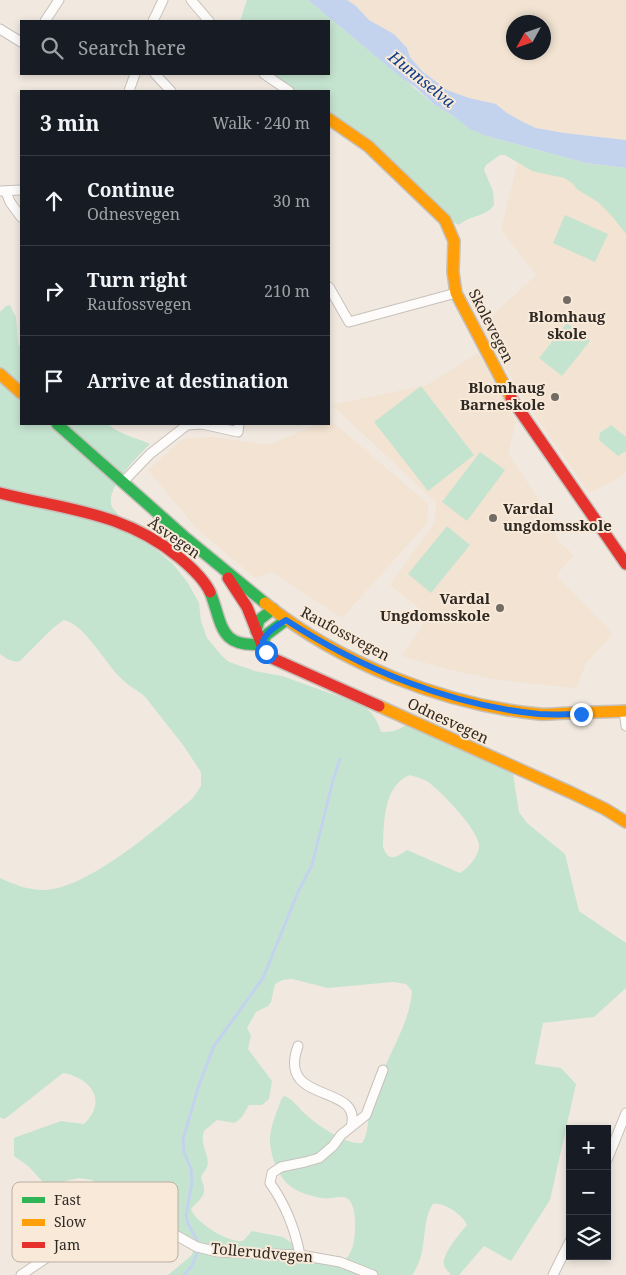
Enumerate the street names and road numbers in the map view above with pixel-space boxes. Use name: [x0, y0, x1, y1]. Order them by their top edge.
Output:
street label: Skolevegen: [465, 285, 519, 366]
street label: Åsvegen: [144, 512, 205, 563]
street label: Raufossvegen: [298, 601, 394, 665]
street label: Odnesvegen: [405, 693, 492, 748]
street label: Tollerudvegen: [210, 1238, 314, 1266]

